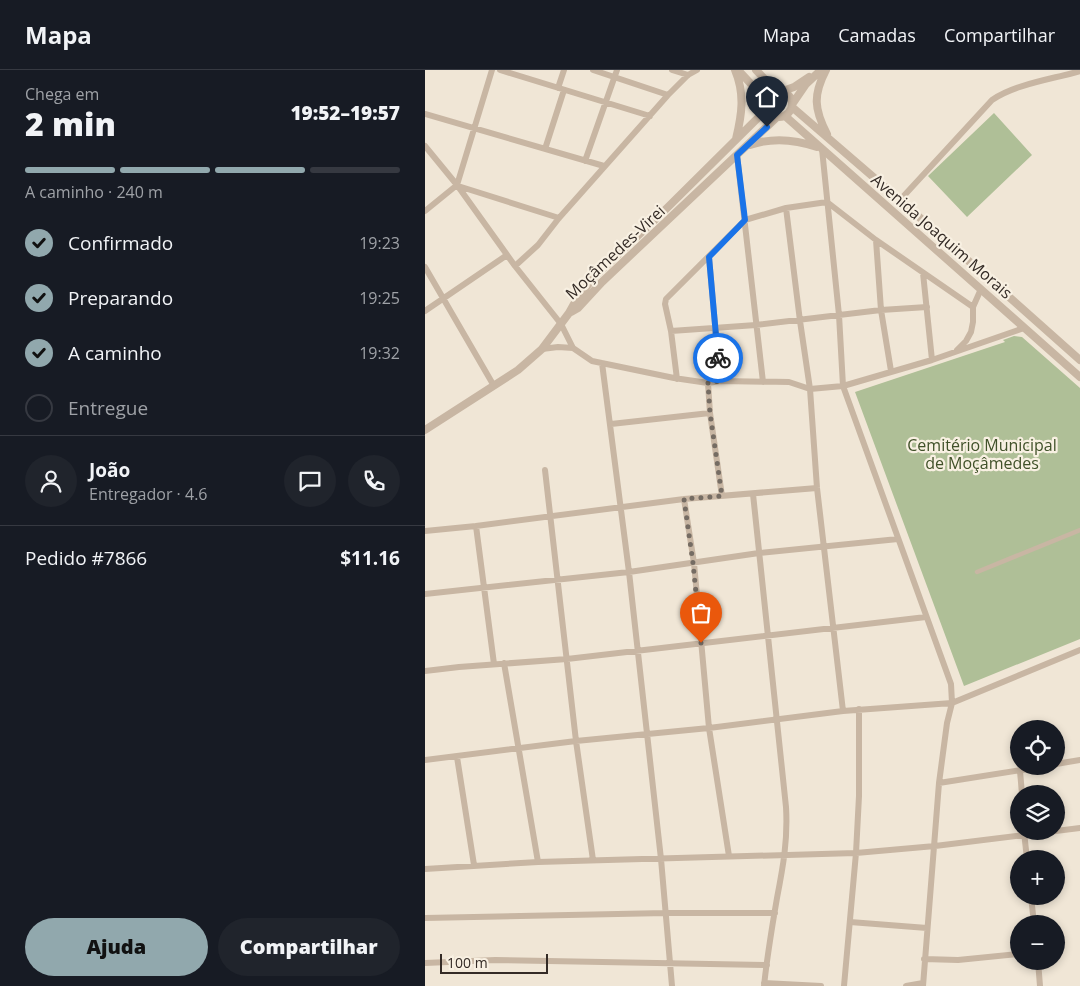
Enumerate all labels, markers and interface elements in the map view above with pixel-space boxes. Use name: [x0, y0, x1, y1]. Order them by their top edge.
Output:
text: Mapa: [25, 18, 92, 51]
text: Mapa: [763, 23, 810, 47]
text: Camadas: [838, 23, 916, 47]
text: Compartilhar: [944, 23, 1055, 47]
pin: [746, 76, 788, 127]
text: Chega em: [25, 83, 99, 105]
icon: home: [753, 83, 781, 111]
text: 19:52–19:57: [290, 100, 400, 126]
text: 2 min: [25, 102, 116, 145]
street label: Avenida Joaquim Morais: [867, 169, 1017, 303]
text: A caminho · 240 m: [25, 181, 163, 203]
street label: Moçâmedes-Virei: [560, 200, 670, 304]
icon: check: [25, 229, 53, 257]
text: Confirmado: [68, 230, 173, 256]
text: 19:23: [359, 232, 400, 254]
icon: check: [25, 284, 53, 312]
text: Preparando: [68, 285, 173, 311]
text: 19:25: [359, 287, 400, 309]
courier: [693, 333, 743, 383]
icon: check: [25, 339, 53, 367]
text: A caminho: [68, 340, 162, 366]
text: 19:32: [359, 342, 400, 364]
icon: bike: [704, 344, 732, 372]
text: Entregue: [68, 395, 148, 421]
park label: Cemitério Municipal de Moçâmedes: [907, 434, 1057, 474]
button: person: [25, 455, 77, 507]
button: chat: [284, 455, 336, 507]
button: phone: [348, 455, 400, 507]
text: João: [89, 457, 130, 483]
text: Entregador · 4.6: [89, 483, 207, 505]
text: Pedido #7866: [25, 545, 147, 571]
text: $11.16: [340, 545, 400, 571]
pin: [680, 592, 722, 643]
icon: bag: [687, 599, 715, 627]
map controls: [1010, 720, 1065, 970]
button: locate: [1010, 720, 1065, 775]
button: layers: [1010, 785, 1065, 840]
button: +: [1010, 850, 1065, 905]
button: −: [1010, 915, 1065, 970]
button: Ajuda: [25, 918, 208, 976]
button: Compartilhar: [218, 918, 400, 976]
scale bar: [440, 951, 547, 974]
text: 100 m: [447, 953, 488, 972]

